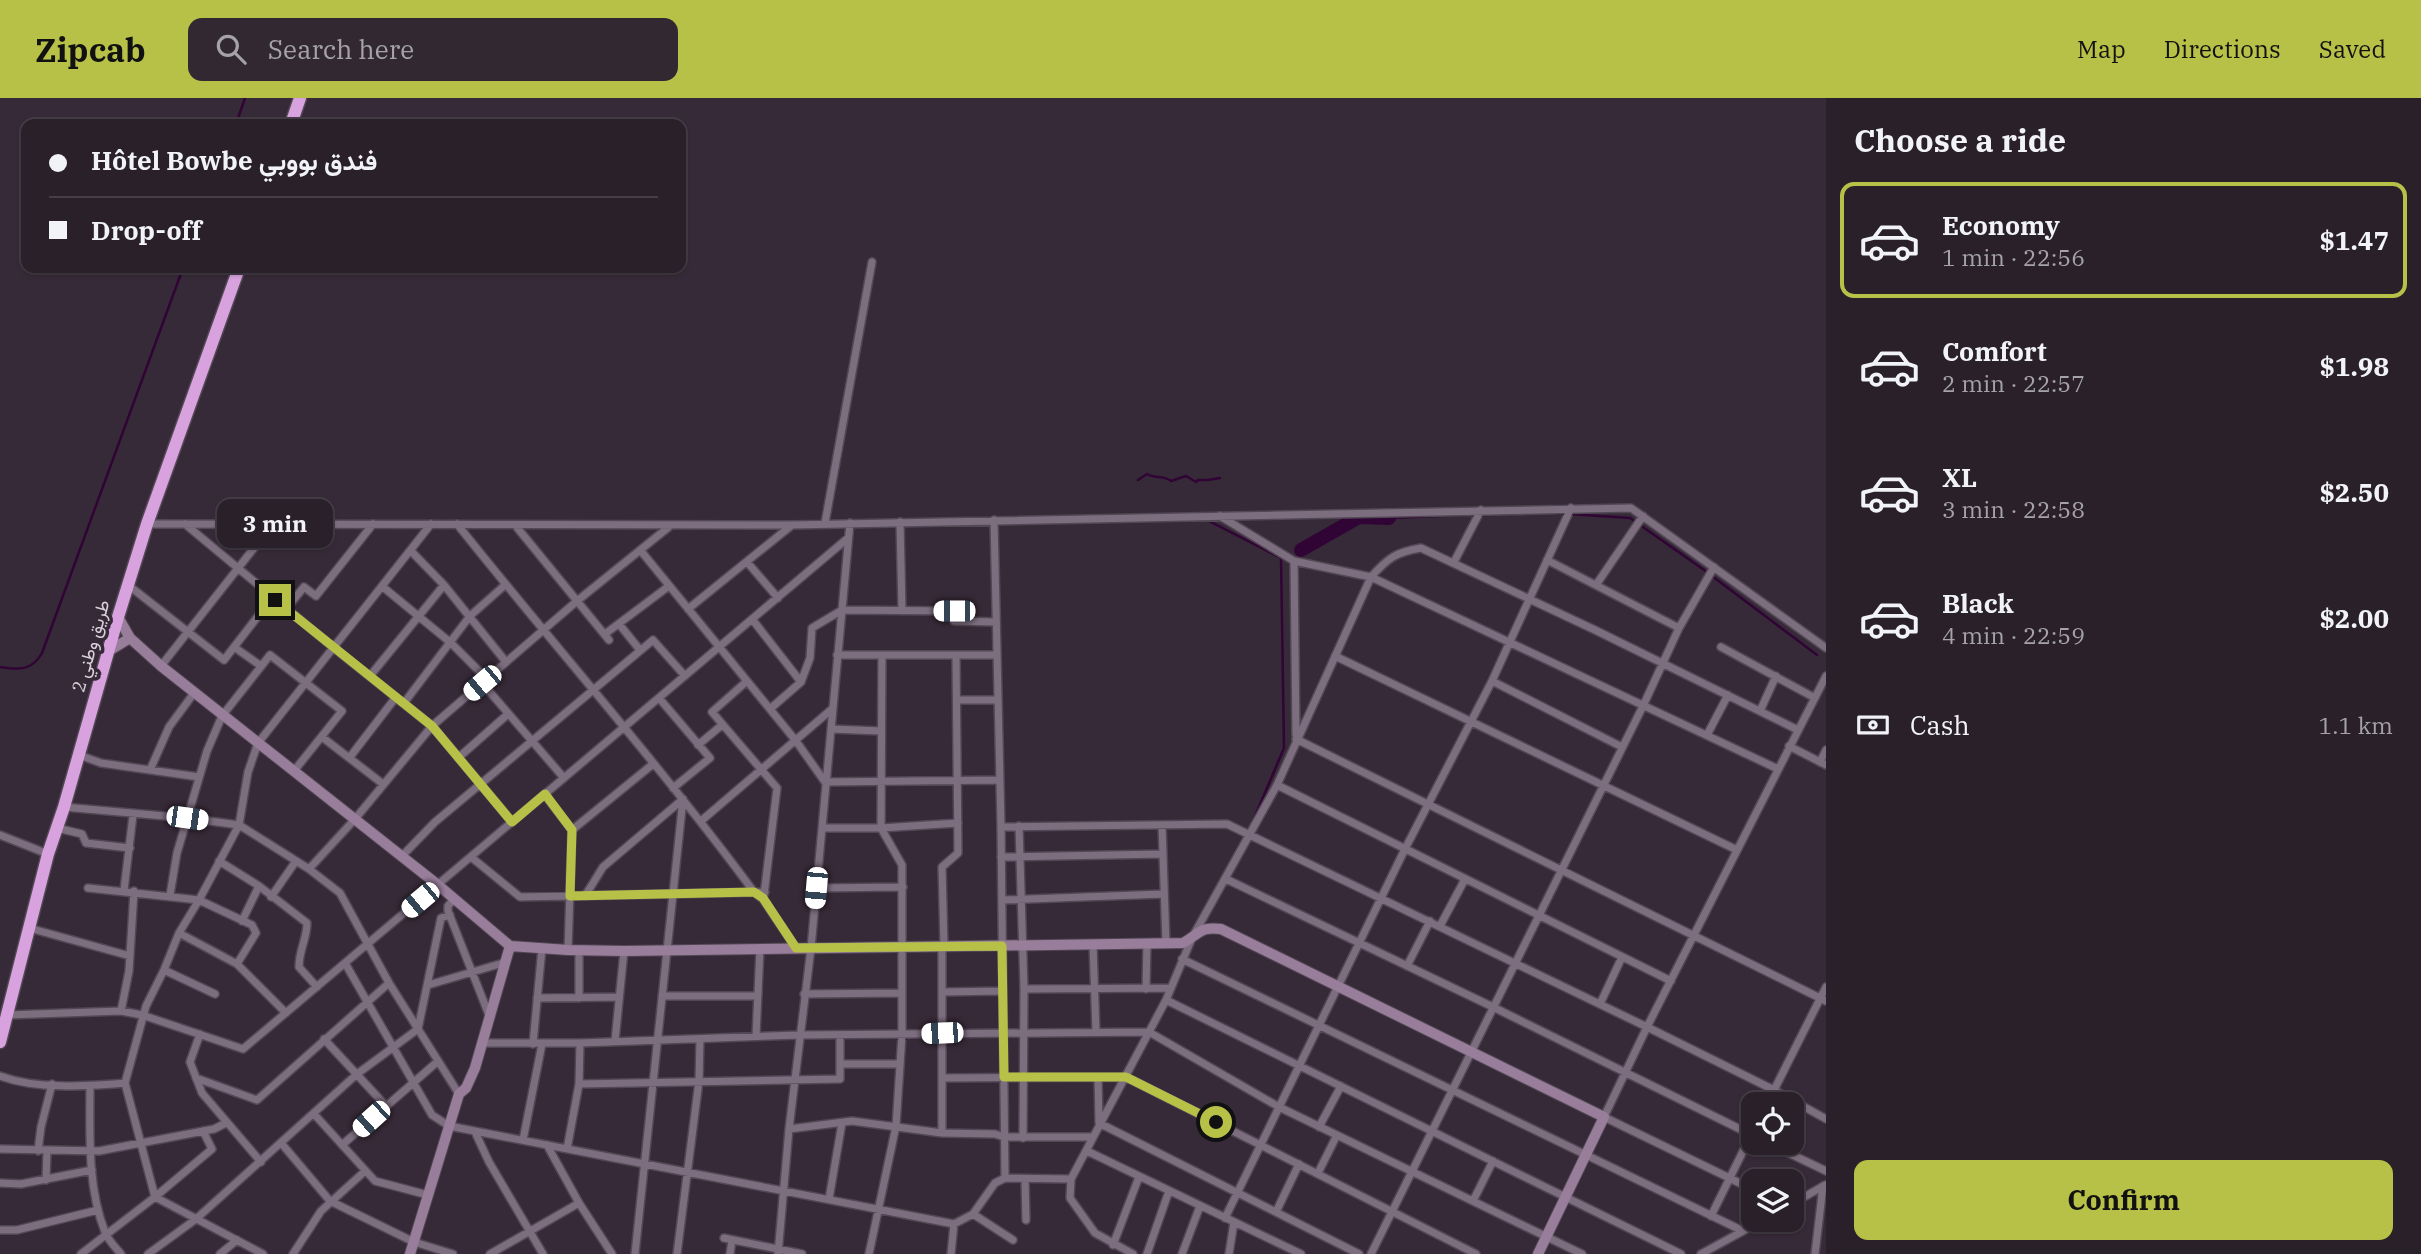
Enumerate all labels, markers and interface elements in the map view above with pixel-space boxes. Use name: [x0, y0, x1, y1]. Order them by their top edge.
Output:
search box: [188, 18, 678, 81]
text: Zipcab: [35, 28, 146, 71]
icon: search: [212, 30, 250, 68]
text: Search here: [268, 32, 414, 66]
text: Map: [2077, 33, 2126, 65]
text: Directions: [2164, 33, 2281, 65]
text: Saved: [2319, 33, 2386, 65]
text: Choose a ride: [1854, 119, 2066, 161]
text: Hôtel Bowbe فندق بووبي: [91, 143, 378, 177]
text: Economy: [1942, 208, 2060, 242]
icon: car: [1858, 209, 1921, 272]
text: Drop-off: [91, 213, 202, 247]
text: $1.47: [2319, 223, 2389, 257]
text: 1 min · 22:56: [1942, 242, 2085, 272]
text: Comfort: [1942, 334, 2047, 368]
icon: car: [1858, 335, 1921, 398]
text: $1.98: [2319, 349, 2389, 383]
text: 2 min · 22:57: [1942, 368, 2085, 398]
text: XL: [1942, 460, 1977, 494]
icon: car: [1858, 461, 1921, 524]
text: $2.50: [2319, 475, 2389, 509]
text: 3 min · 22:58: [1942, 494, 2085, 524]
callout: 3 min: [217, 498, 333, 547]
text: 3 min: [243, 508, 307, 538]
route end: [259, 584, 291, 616]
text: Black: [1942, 586, 2014, 620]
icon: car: [1858, 587, 1921, 650]
street label: طريق وطني 2: [66, 597, 118, 696]
car: [934, 601, 976, 622]
text: $2.00: [2319, 601, 2389, 635]
text: 4 min · 22:59: [1942, 620, 2085, 650]
car: [460, 661, 505, 705]
icon: cash: [1854, 706, 1892, 744]
text: Cash: [1910, 708, 1970, 742]
text: 1.1 km: [2319, 710, 2393, 740]
car: [165, 805, 210, 831]
car: [804, 866, 829, 910]
car: [398, 878, 443, 922]
car: [921, 1022, 964, 1044]
map controls: [1741, 1092, 1804, 1232]
button: locate: [1741, 1092, 1804, 1155]
car: [349, 1097, 394, 1141]
route start: [1200, 1106, 1232, 1138]
button: Confirm: [1854, 1160, 2393, 1240]
button: layers: [1741, 1169, 1804, 1232]

